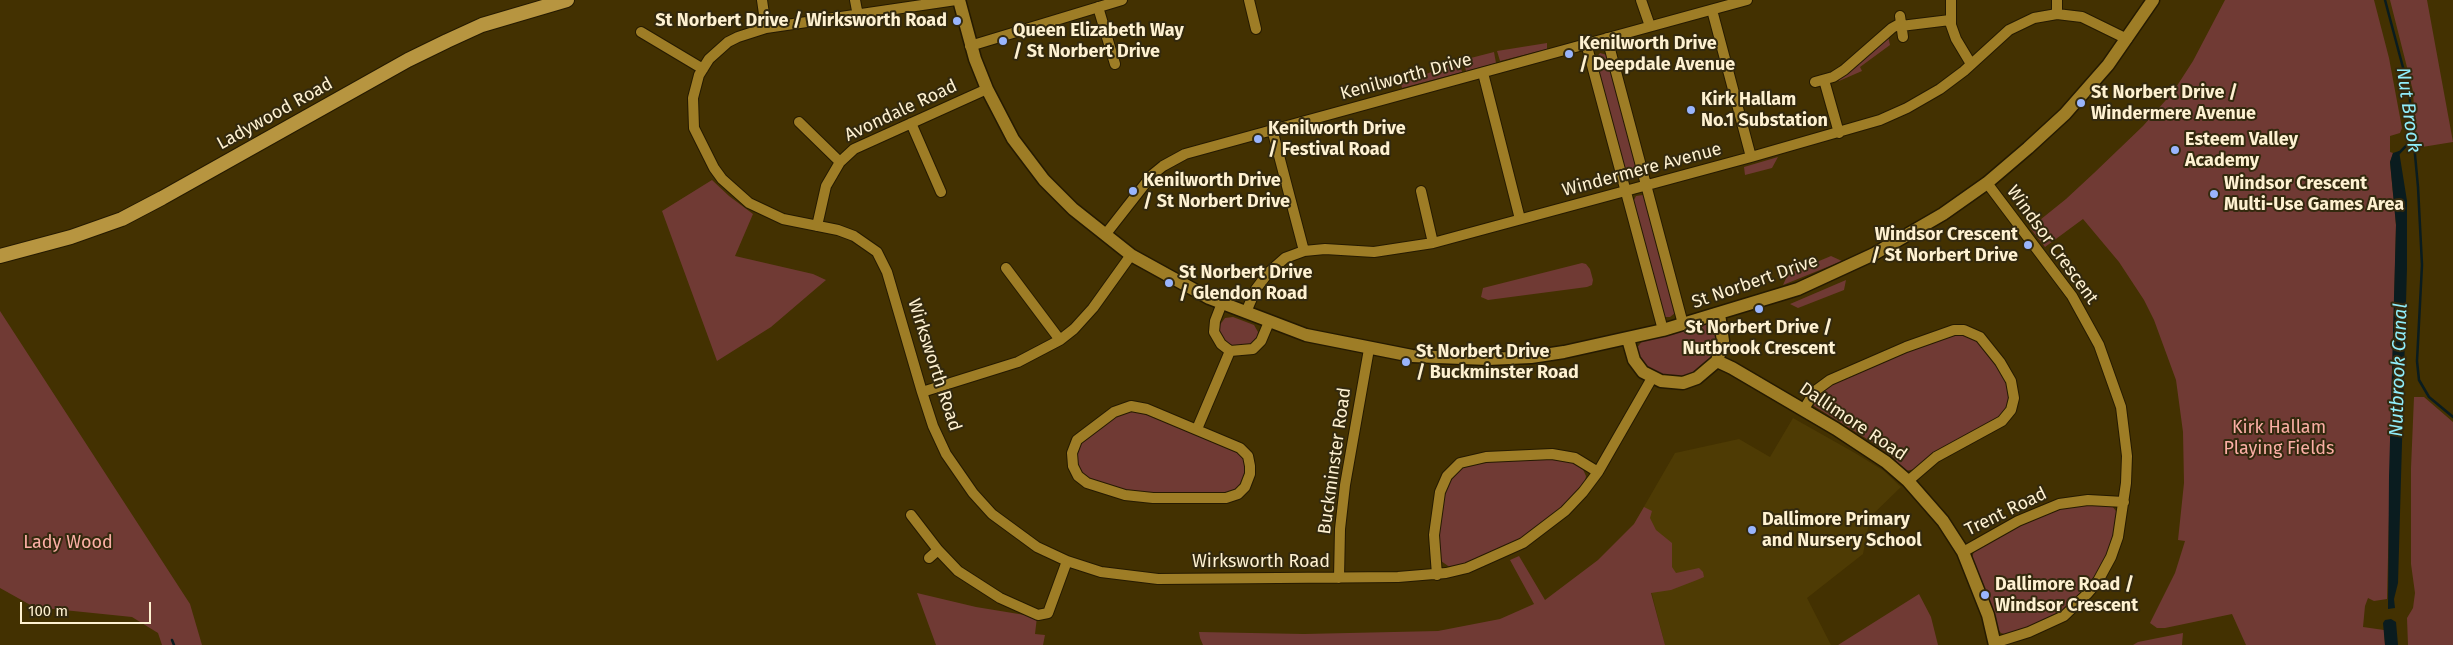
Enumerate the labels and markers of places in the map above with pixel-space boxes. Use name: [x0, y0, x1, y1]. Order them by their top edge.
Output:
place label: St Norbert Drive / Wirksworth Road: [655, 10, 947, 32]
marker: St Norbert Drive / Wirksworth Road: [951, 15, 963, 27]
place label: Queen Elizabeth Way / St Norbert Drive: [1013, 20, 1184, 62]
place label: Kenilworth Drive / Deepdale Avenue: [1579, 33, 1735, 76]
marker: Queen Elizabeth Way / St Norbert Drive: [997, 35, 1009, 47]
marker: Kenilworth Drive / Deepdale Avenue: [1563, 48, 1575, 60]
place label: St Norbert Drive / Windermere Avenue: [2091, 82, 2256, 125]
place label: Kirk Hallam No.1 Substation: [1701, 89, 1828, 132]
marker: St Norbert Drive / Windermere Avenue: [2075, 97, 2087, 109]
marker: Kirk Hallam No.1 Substation: [1685, 104, 1697, 116]
place label: Kenilworth Drive / Festival Road: [1268, 118, 1406, 160]
place label: Esteem Valley Academy: [2185, 129, 2298, 172]
marker: Kenilworth Drive / Festival Road: [1252, 133, 1264, 145]
marker: Esteem Valley Academy: [2169, 144, 2181, 156]
place label: Kenilworth Drive / St Norbert Drive: [1143, 170, 1290, 212]
place label: Windsor Crescent Multi-Use Games Area: [2224, 173, 2404, 215]
marker: Kenilworth Drive / St Norbert Drive: [1127, 185, 1139, 197]
marker: Windsor Crescent Multi-Use Games Area: [2208, 188, 2220, 200]
place label: Windsor Crescent / St Norbert Drive: [1871, 224, 2018, 266]
marker: Windsor Crescent / St Norbert Drive: [2022, 239, 2034, 251]
place label: St Norbert Drive / Glendon Road: [1179, 262, 1312, 304]
marker: St Norbert Drive / Glendon Road: [1163, 277, 1175, 289]
marker: St Norbert Drive / Nutbrook Crescent: [1753, 303, 1765, 315]
place label: St Norbert Drive / Nutbrook Crescent: [1683, 317, 1835, 359]
place label: St Norbert Drive / Buckminster Road: [1416, 341, 1579, 384]
marker: St Norbert Drive / Buckminster Road: [1400, 356, 1412, 368]
place label: Dallimore Primary and Nursery School: [1762, 509, 1922, 552]
marker: Dallimore Primary and Nursery School: [1746, 524, 1758, 536]
place label: Dallimore Road / Windsor Crescent: [1995, 574, 2138, 616]
marker: Dallimore Road / Windsor Crescent: [1979, 589, 1991, 601]

